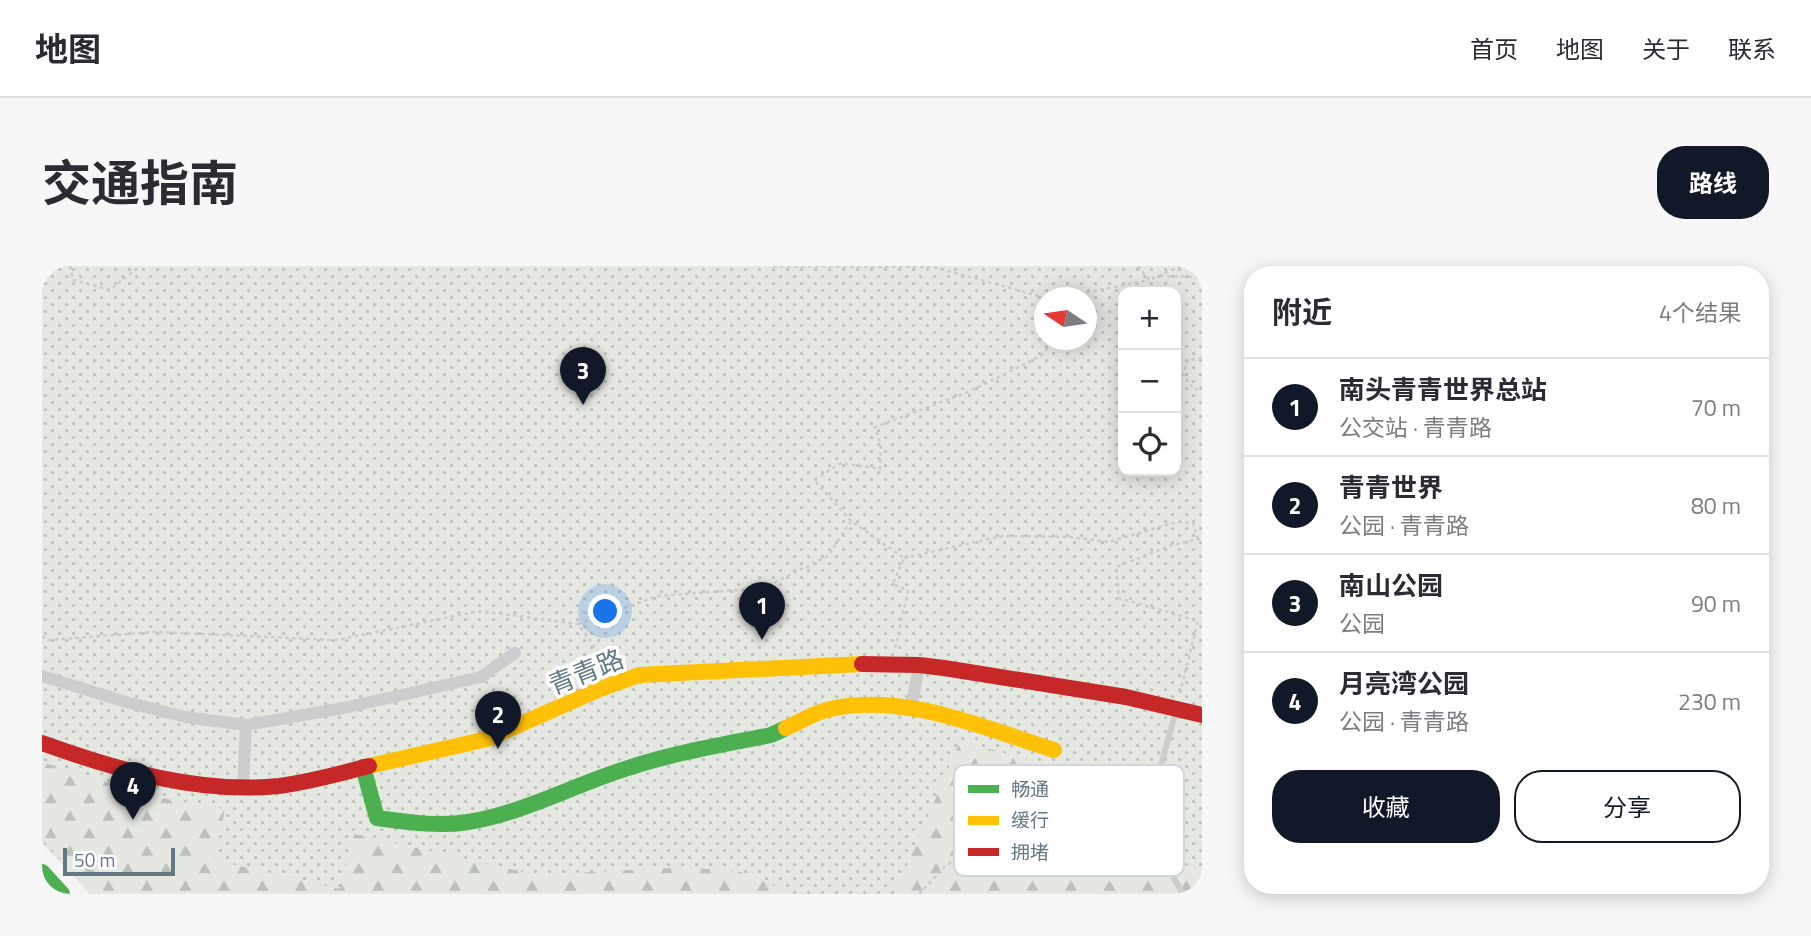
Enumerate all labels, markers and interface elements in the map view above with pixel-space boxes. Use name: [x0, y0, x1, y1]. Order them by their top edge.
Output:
text: 地图: [35, 24, 101, 74]
text: 首页: [1470, 31, 1518, 67]
text: 地图: [1556, 31, 1604, 67]
text: 关于: [1642, 31, 1690, 67]
text: 联系: [1728, 31, 1776, 67]
text: 交通指南: [42, 145, 238, 220]
button: 路线: [1657, 146, 1769, 219]
north arrow: [1034, 287, 1097, 350]
map controls: [1118, 287, 1181, 476]
button: +: [1118, 287, 1181, 350]
text: 附近: [1272, 289, 1332, 335]
text: 4个结果: [1659, 295, 1741, 330]
pin: 3: [560, 347, 606, 405]
button: −: [1118, 350, 1181, 413]
text: 南头青青世界总站: [1339, 370, 1547, 409]
text: 1: [1289, 390, 1301, 425]
text: 70 m: [1691, 390, 1741, 425]
text: 公交站 · 青青路: [1339, 410, 1492, 445]
button: locate: [1118, 413, 1181, 476]
text: 青青世界: [1339, 468, 1443, 507]
text: 2: [1289, 488, 1301, 523]
text: 80 m: [1691, 488, 1741, 523]
text: 公园 · 青青路: [1339, 508, 1469, 543]
text: 南山公园: [1339, 566, 1443, 605]
pin: 1: [739, 582, 785, 640]
text: 3: [1289, 586, 1301, 621]
text: 90 m: [1691, 586, 1741, 621]
your location: [588, 594, 622, 628]
text: 公园: [1339, 606, 1385, 641]
street label: 青青路: [542, 639, 629, 704]
text: 月亮湾公园: [1339, 664, 1469, 703]
text: 4: [1289, 684, 1301, 719]
text: 230 m: [1678, 684, 1741, 719]
pin: 2: [475, 691, 521, 749]
text: 公园 · 青青路: [1339, 704, 1469, 739]
pin: 4: [110, 762, 156, 820]
legend: [954, 765, 1184, 876]
button: 收藏: [1272, 770, 1500, 843]
button: 分享: [1514, 770, 1741, 843]
text: 畅通: [1011, 774, 1049, 803]
text: 缓行: [1011, 805, 1049, 834]
text: 拥堵: [1011, 837, 1049, 866]
scale bar: [63, 845, 175, 877]
text: 50 m: [74, 845, 115, 874]

